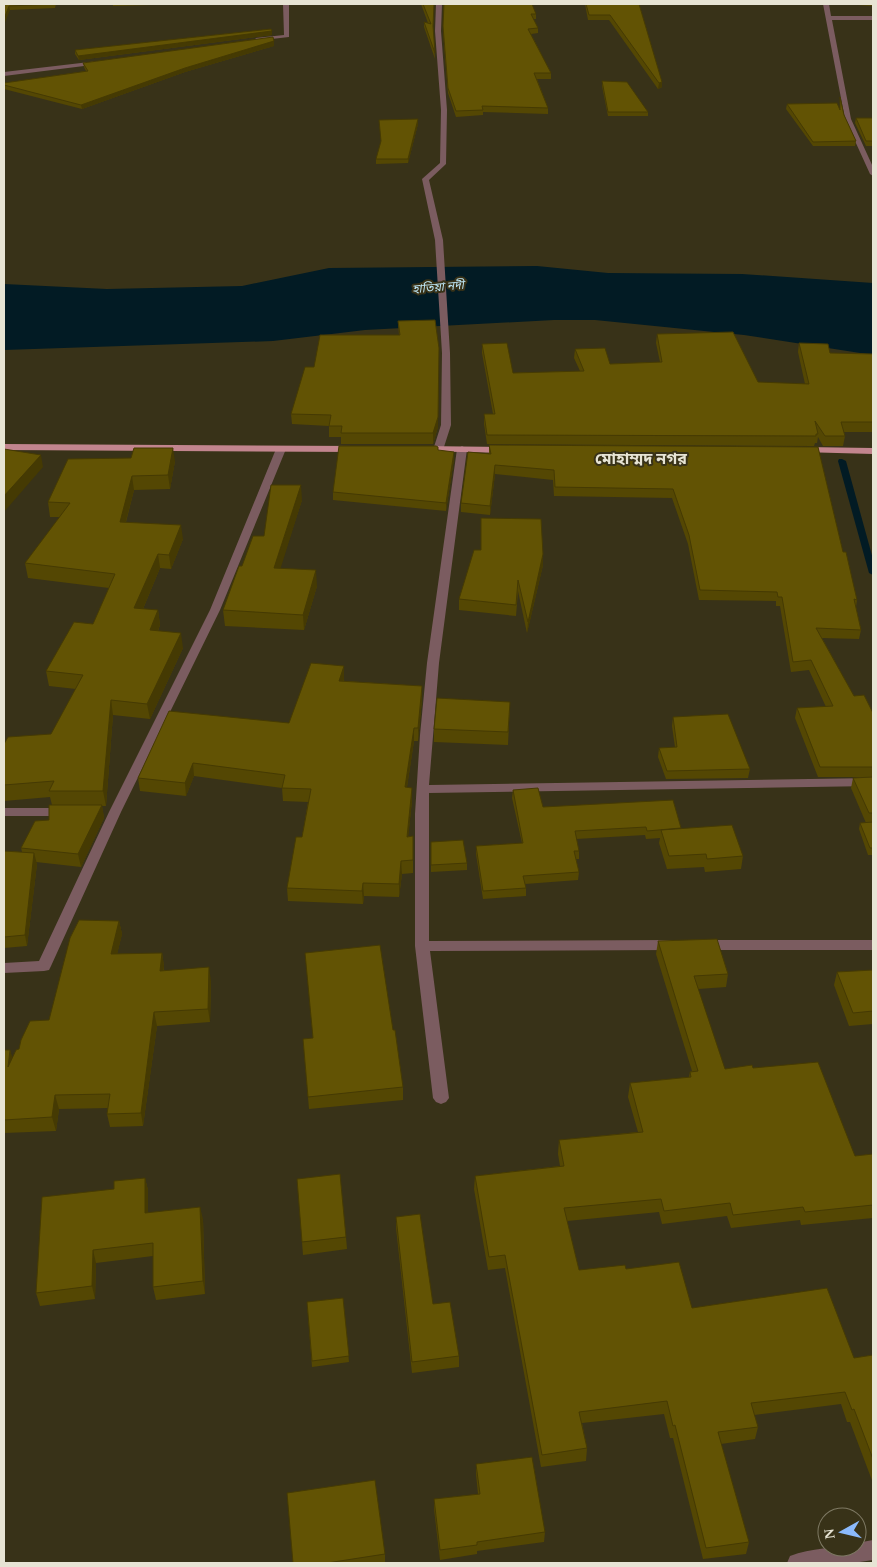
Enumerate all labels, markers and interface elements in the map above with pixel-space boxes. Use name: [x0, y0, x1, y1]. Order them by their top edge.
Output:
water label: হাতিয়া নদী: [411, 278, 467, 296]
district label: মোহাম্মদ নগর: [595, 450, 687, 467]
north arrow: [817, 1507, 867, 1557]
text: N: [821, 1528, 838, 1540]

